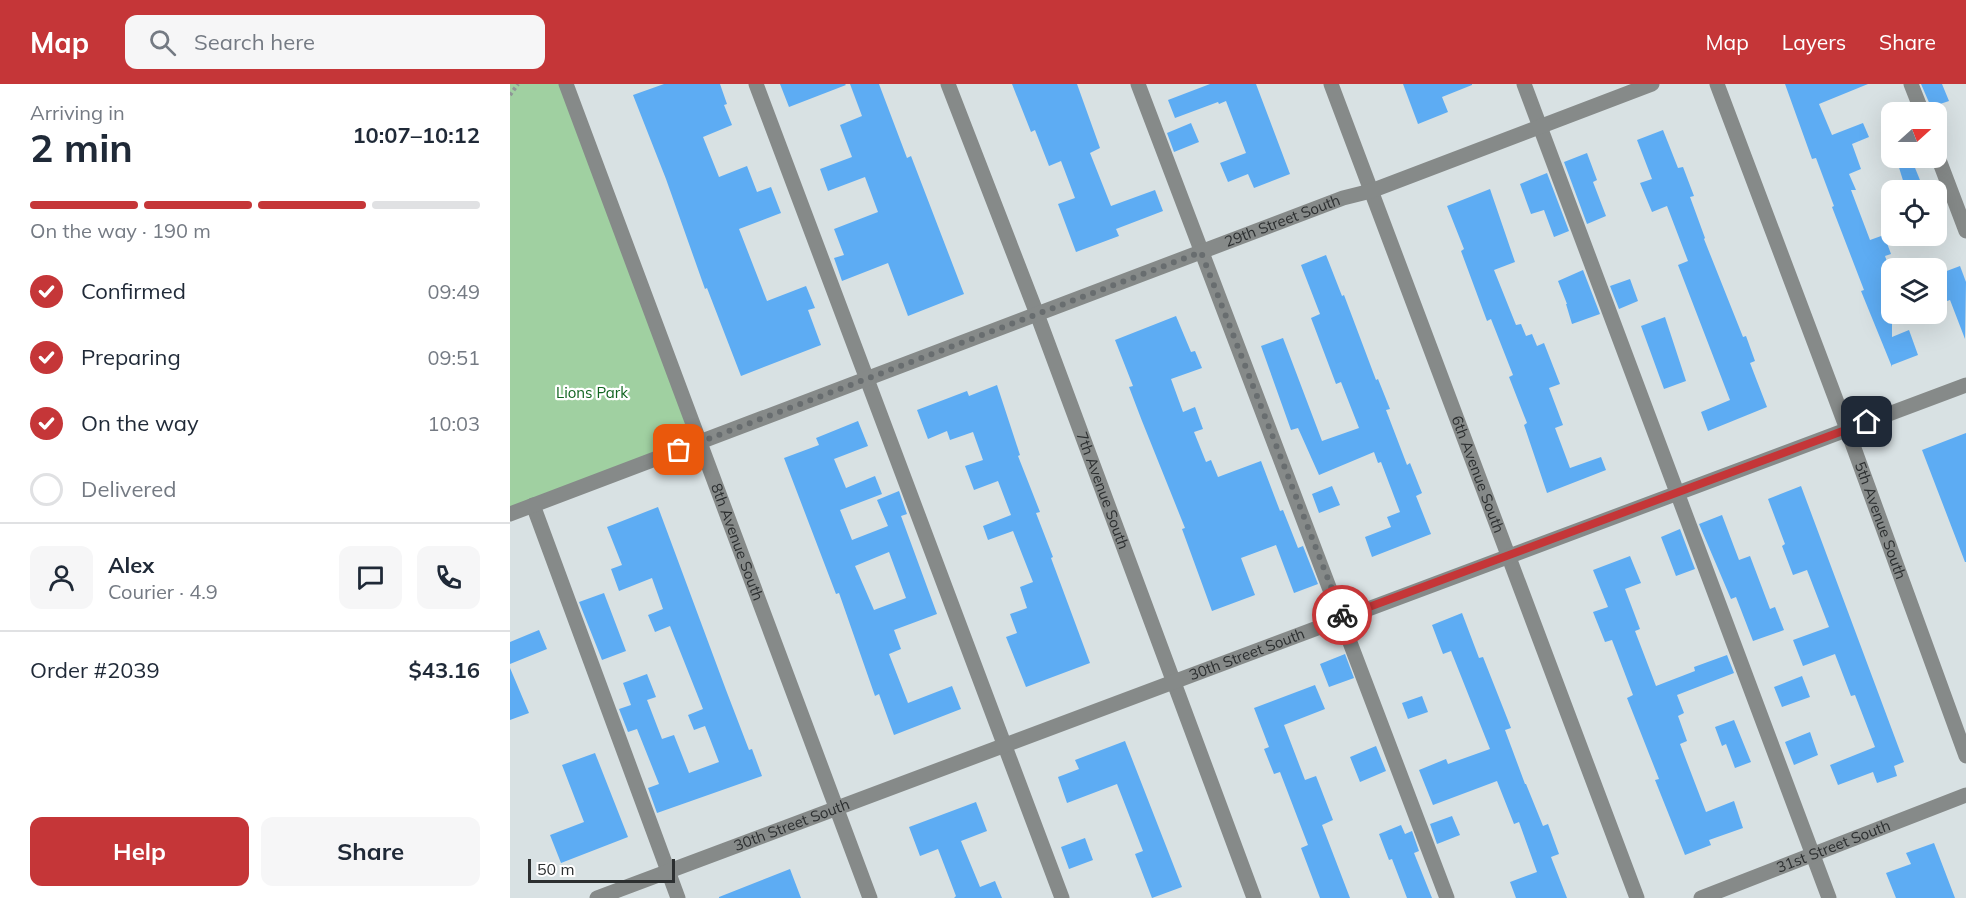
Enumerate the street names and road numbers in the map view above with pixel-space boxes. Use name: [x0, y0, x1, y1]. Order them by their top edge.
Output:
street label: 29th Street South: [1222, 190, 1343, 251]
street label: 6th Avenue South: [1448, 413, 1509, 535]
street label: 7th Avenue South: [1073, 429, 1134, 552]
street label: 5th Avenue South: [1851, 459, 1911, 582]
street label: 8th Avenue South: [707, 481, 768, 603]
street label: 30th Street South: [1186, 624, 1307, 684]
street label: 30th Street South: [731, 794, 852, 855]
street label: 31st Street South: [1773, 815, 1893, 877]

